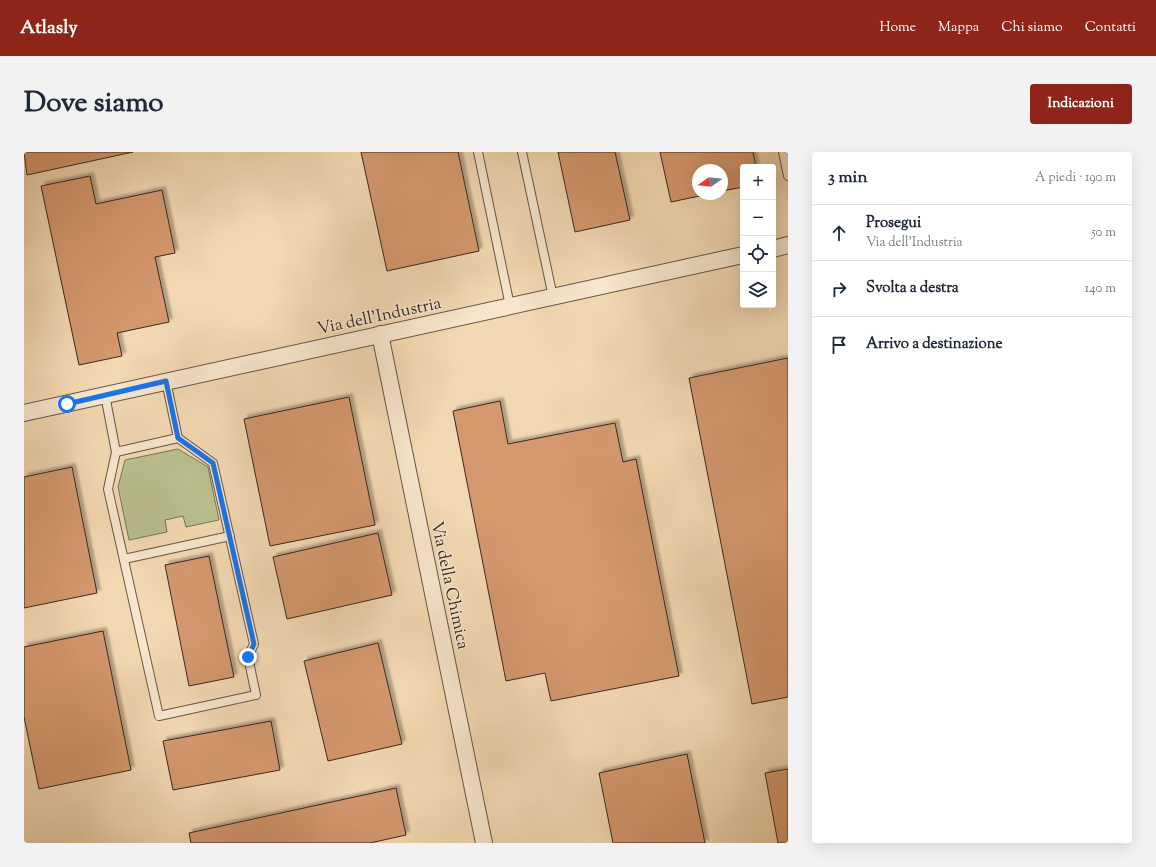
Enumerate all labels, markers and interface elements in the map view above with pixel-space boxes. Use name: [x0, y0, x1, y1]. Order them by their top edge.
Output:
text: Atlasly: [20, 15, 78, 42]
text: Home: [879, 18, 916, 38]
text: Mappa: [938, 18, 979, 38]
text: Chi siamo: [1001, 18, 1063, 38]
text: Contatti: [1085, 18, 1136, 38]
text: Dove siamo: [24, 84, 164, 124]
button: Indicazioni: [1030, 84, 1132, 124]
north arrow: [692, 164, 728, 200]
map controls: [740, 164, 776, 308]
button: +: [740, 164, 776, 200]
text: 3 min: [828, 166, 867, 190]
text: A piedi · 190 m: [1035, 169, 1116, 187]
button: −: [740, 200, 776, 236]
text: Prosegui: [866, 213, 921, 234]
icon: ahead: [828, 222, 850, 244]
text: 50 m: [1091, 224, 1116, 242]
text: Via dell'Industria: [866, 234, 963, 252]
button: locate: [740, 236, 776, 272]
button: layers: [740, 272, 776, 308]
icon: right: [828, 278, 850, 300]
text: Svolta a destra: [866, 278, 959, 299]
text: 140 m: [1085, 280, 1116, 298]
street label: Via dell'Industria: [315, 292, 444, 342]
icon: arrive: [828, 334, 850, 356]
text: Arrivo a destinazione: [866, 334, 1002, 355]
route start: [58, 395, 76, 413]
street label: Via della Chimica: [424, 519, 474, 652]
route end: [239, 648, 257, 666]

